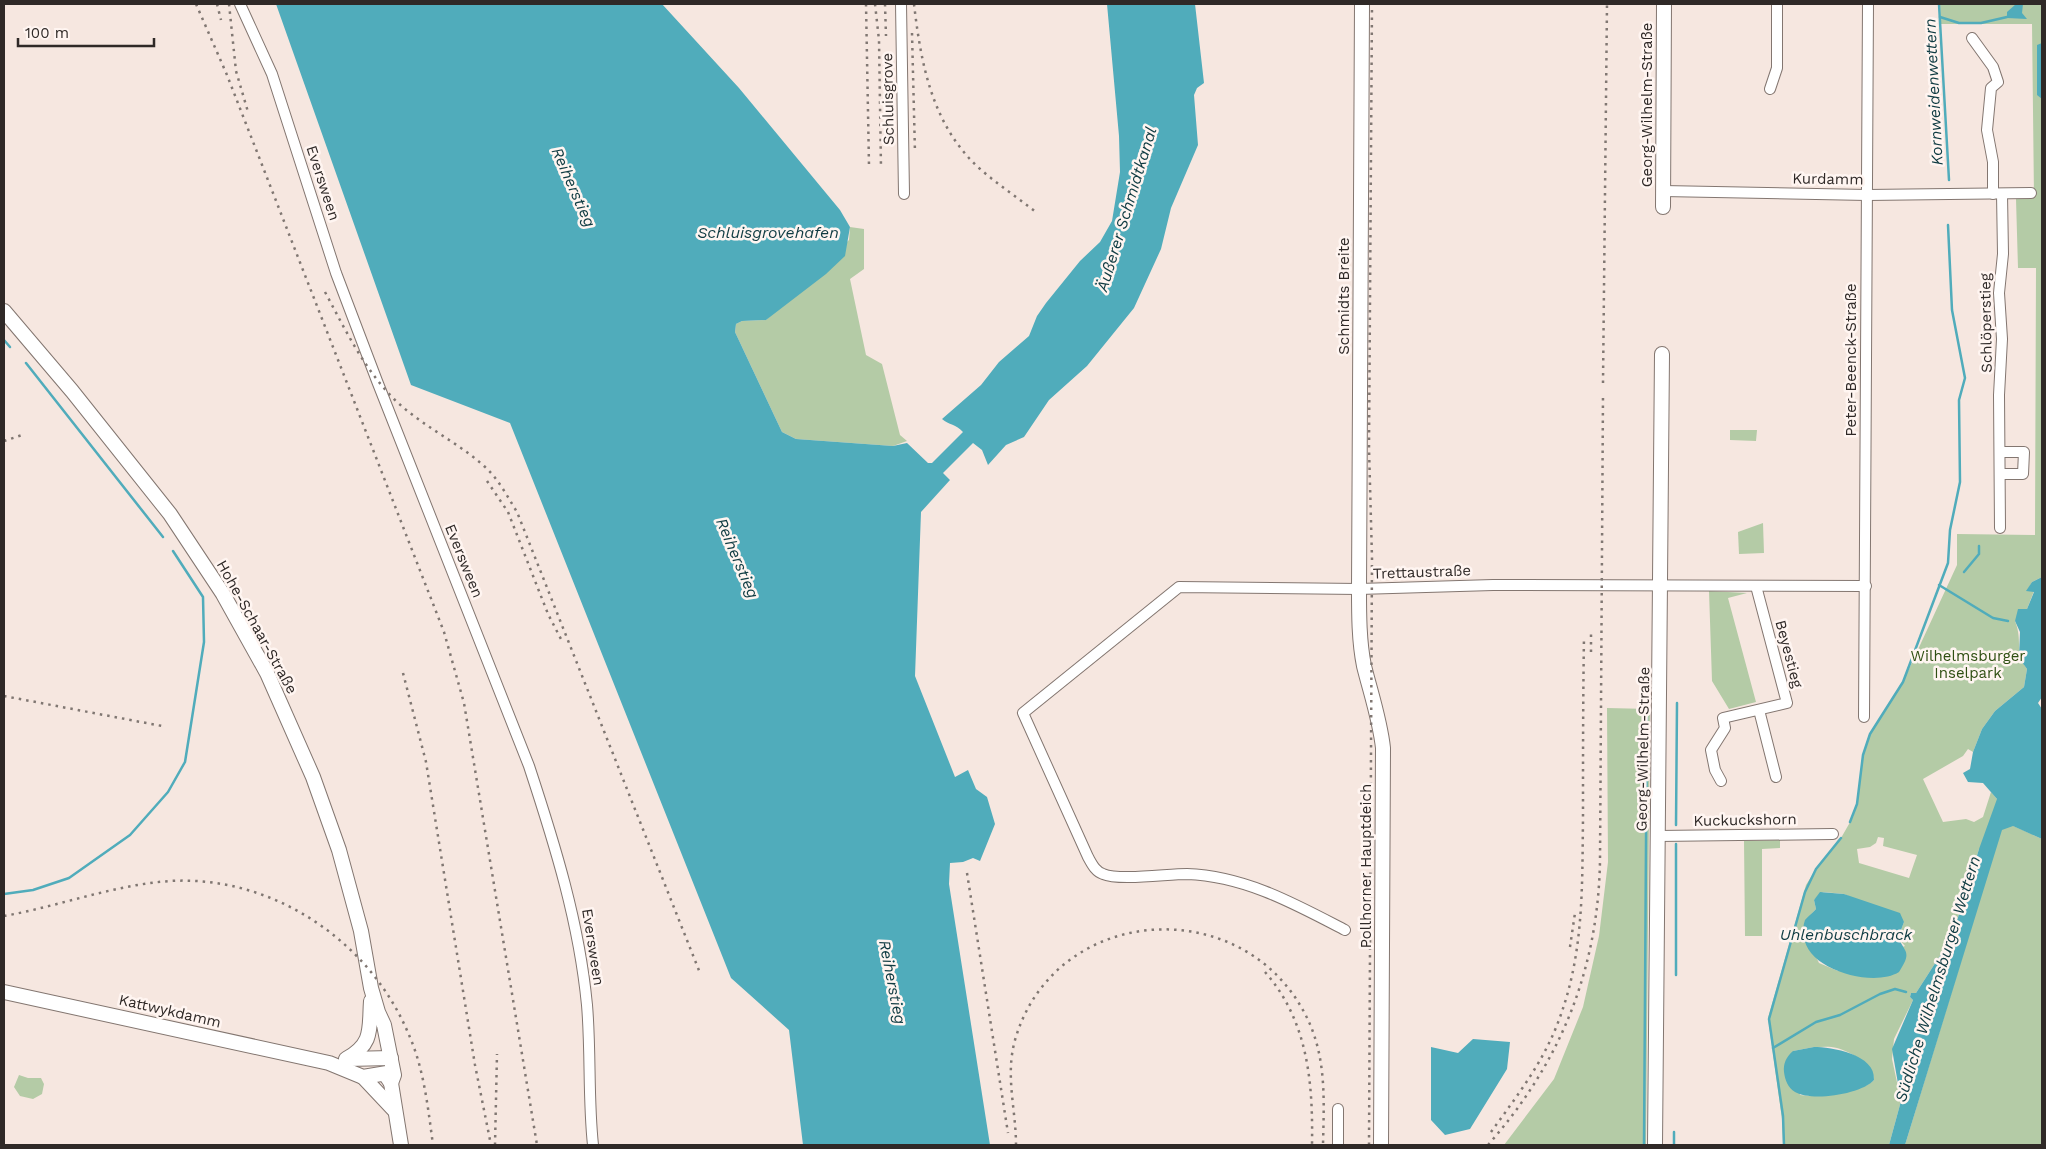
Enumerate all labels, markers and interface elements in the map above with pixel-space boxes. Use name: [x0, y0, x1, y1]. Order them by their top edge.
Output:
scale bar: [18, 15, 154, 47]
water label: Kornweidenwettern: [1920, 18, 1947, 166]
street label: Georg-Wilhelm-Straße: [1638, 23, 1656, 187]
text: 100 m: [25, 24, 69, 42]
street label: Schluisgrove: [878, 53, 898, 145]
water label: Äußerer Schmidtkanal: [1092, 124, 1161, 295]
street label: Eversween: [302, 143, 344, 223]
water label: Reiherstieg: [547, 144, 600, 230]
street label: Kurdamm: [1792, 169, 1864, 189]
water label: Schluisgrovehafen: [697, 223, 839, 242]
street label: Schmidts Breite: [1335, 237, 1353, 355]
street label: Schlöperstieg: [1976, 273, 1996, 373]
street label: Peter-Beenck-Straße: [1842, 283, 1860, 437]
water label: Reiherstieg: [712, 515, 763, 601]
street label: Eversween: [441, 522, 487, 600]
street label: Hohe-Schaar-Straße: [213, 557, 301, 697]
street label: Trettaustraße: [1373, 561, 1471, 583]
street label: Beyestieg: [1771, 618, 1807, 690]
park label: Wilhelmsburger Inselpark: [1911, 647, 2025, 682]
street label: Georg-Wilhelm-Straße: [1633, 667, 1653, 831]
street label: Pollhorner Hauptdeich: [1357, 784, 1375, 948]
street label: Kuckuckshorn: [1693, 810, 1797, 830]
water label: Südliche Wilhelmsburger Wettern: [1891, 854, 1984, 1105]
street label: Eversween: [578, 907, 608, 987]
water label: Uhlenbuschbrack: [1780, 925, 1914, 944]
water label: Reiherstieg: [875, 938, 910, 1026]
street label: Kattwykdamm: [117, 990, 223, 1032]

